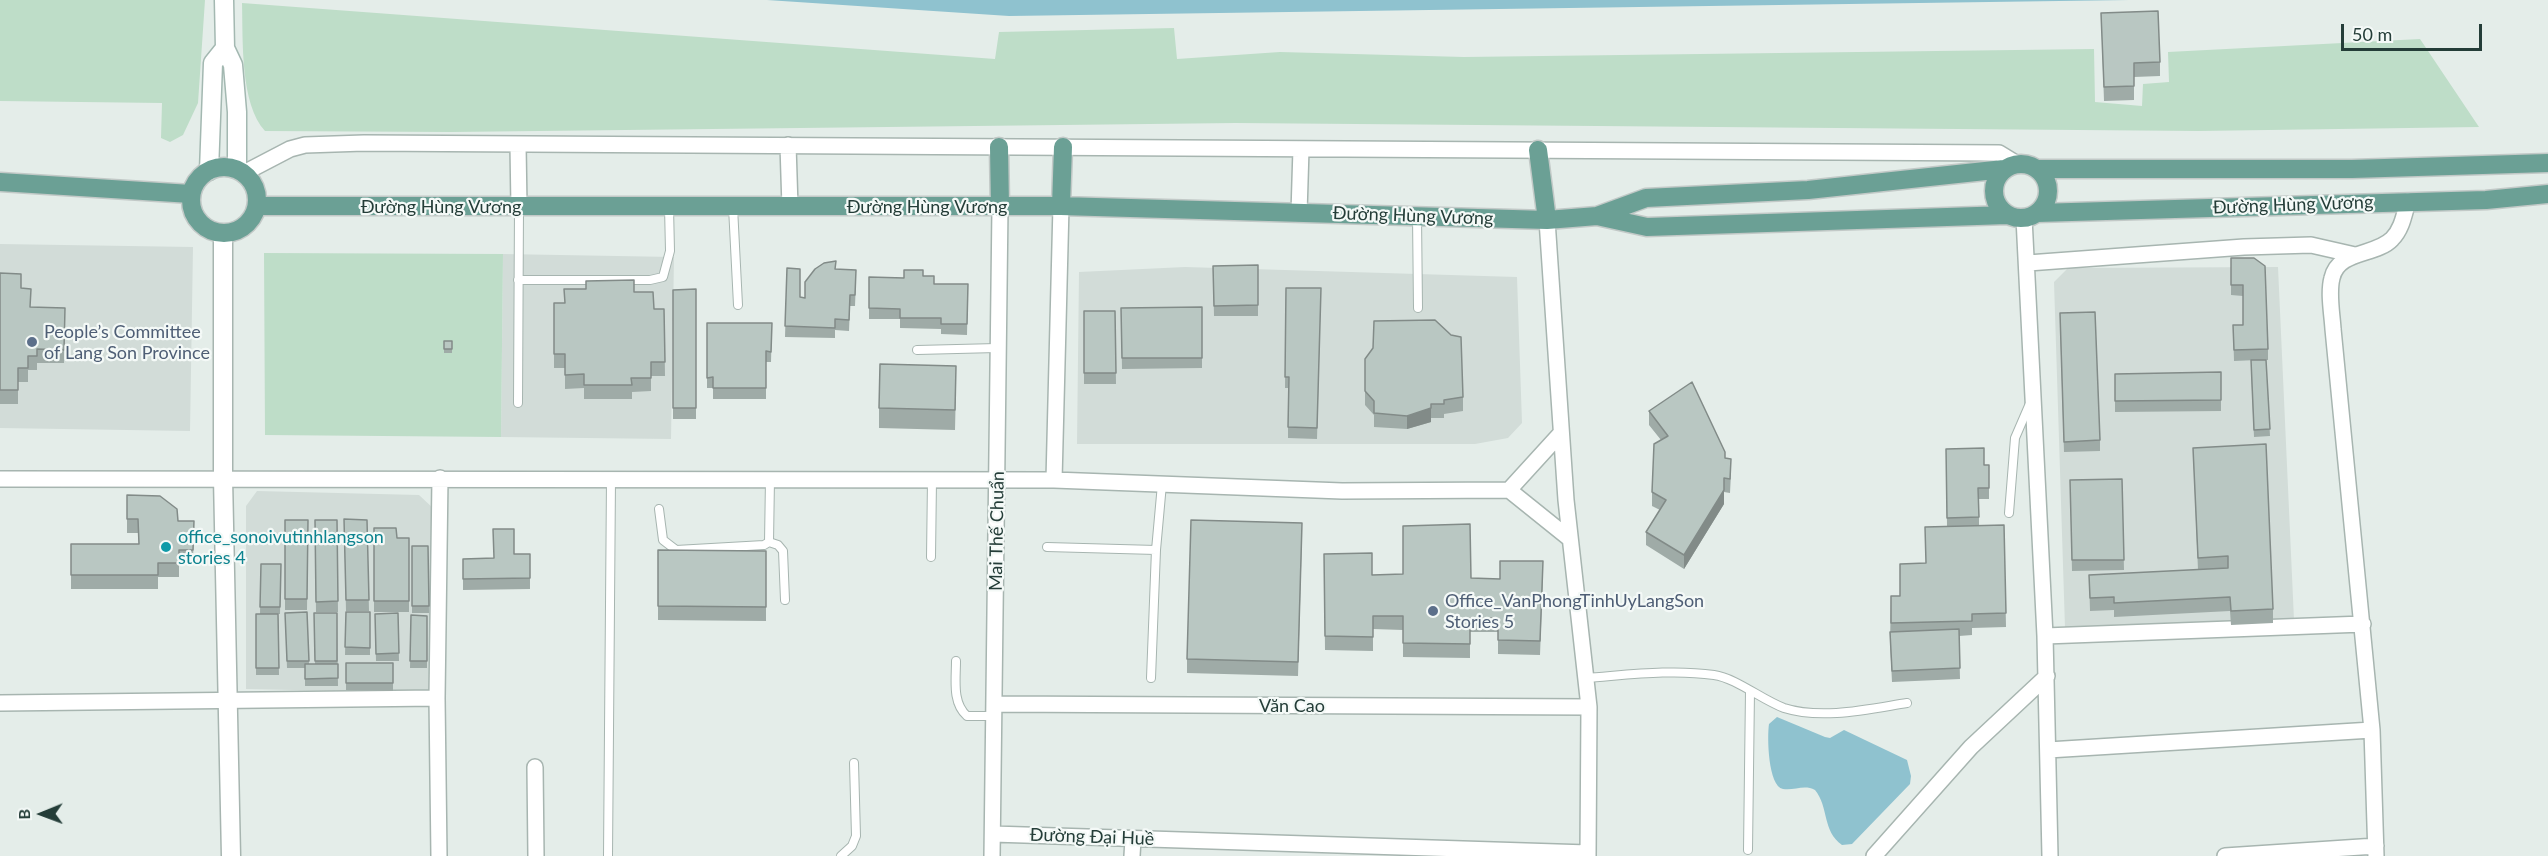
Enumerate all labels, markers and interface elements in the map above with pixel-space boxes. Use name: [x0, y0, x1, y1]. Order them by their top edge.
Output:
scale bar: [2344, 12, 2485, 50]
text: 50 m: [2352, 23, 2392, 45]
street label: Đường Hùng Vương: [2212, 191, 2374, 219]
street label: Đường Hùng Vương: [361, 196, 521, 218]
street label: Đường Hùng Vương: [847, 196, 1007, 218]
street label: Đường Hùng Vương: [1332, 202, 1494, 230]
place label: People’s Committee of Lang Son Province: [44, 321, 210, 364]
marker: People’s Committee of Lang Son Province: [25, 335, 39, 349]
street label: Mai Thế Chuẩn: [985, 471, 1009, 591]
place label: office_sonoivutinhlangson stories 4: [178, 526, 384, 568]
marker: office_sonoivutinhlangson stories 4: [159, 540, 173, 554]
place label: Office_VanPhongTinhUyLangSon Stories 5: [1445, 590, 1704, 632]
marker: Office_VanPhongTinhUyLangSon Stories 5: [1426, 604, 1440, 618]
street label: Văn Cao: [1259, 695, 1325, 717]
north arrow: [12, 784, 72, 844]
text: B: [14, 809, 33, 820]
street label: Đường Đại Huề: [1029, 824, 1155, 850]

